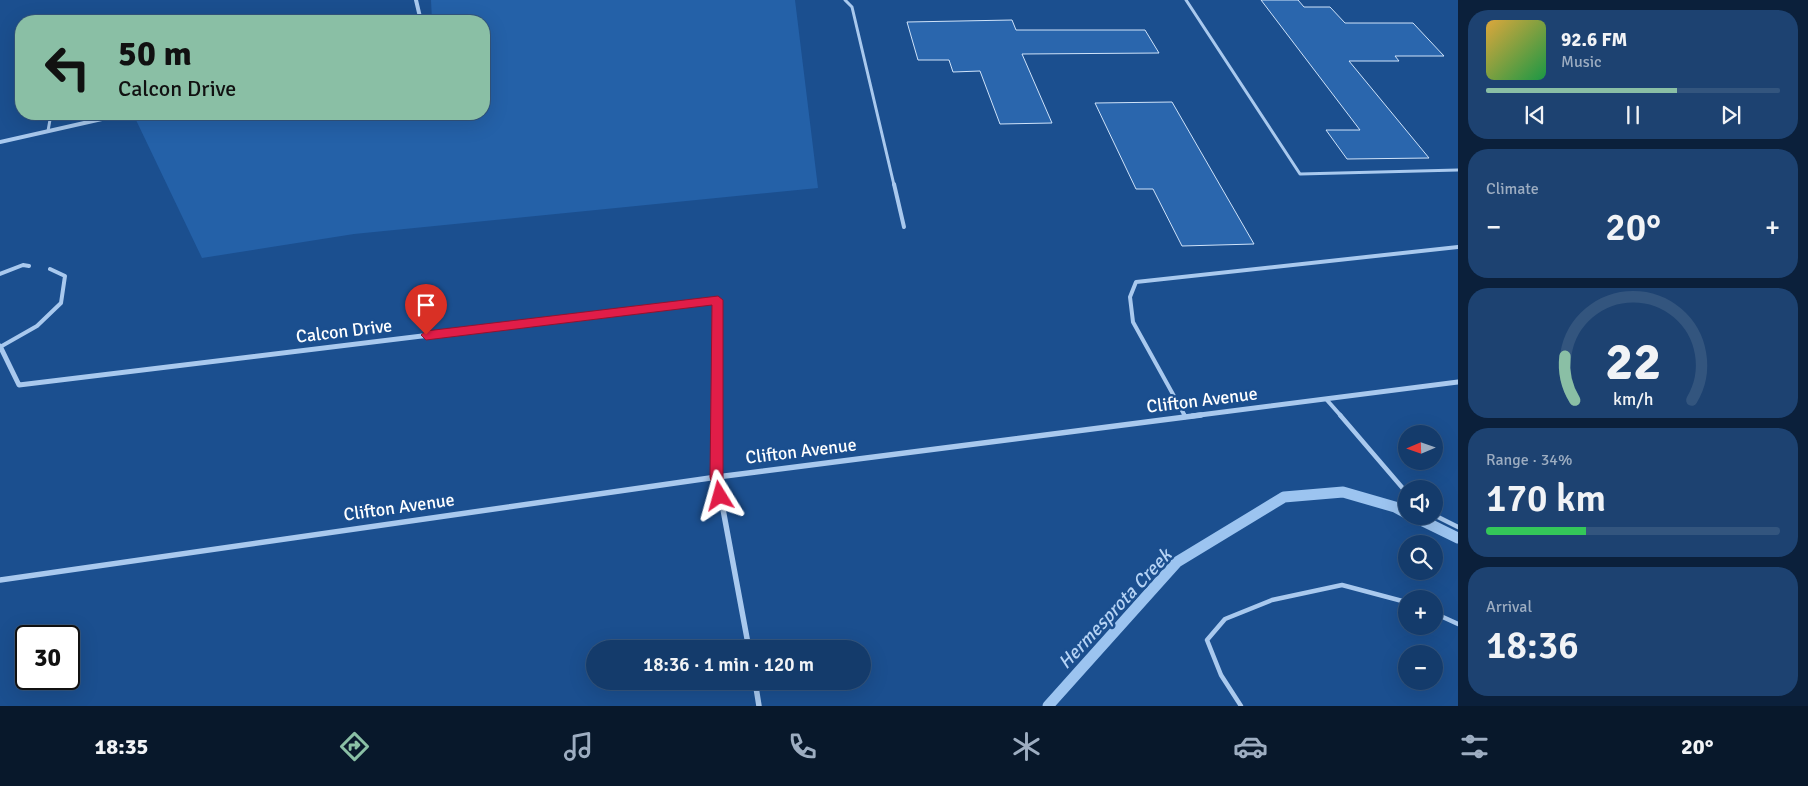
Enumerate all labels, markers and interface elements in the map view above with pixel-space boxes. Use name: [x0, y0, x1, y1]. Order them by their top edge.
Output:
text: 92.6 FM: [1561, 28, 1627, 52]
text: 50 m: [118, 32, 192, 75]
icon: left: [35, 35, 100, 100]
text: Music: [1561, 52, 1602, 72]
text: Calcon Drive: [118, 75, 236, 102]
icon: previous: [1521, 101, 1549, 129]
icon: pause: [1619, 101, 1647, 129]
icon: next: [1717, 101, 1745, 129]
text: Climate: [1486, 179, 1539, 199]
text: 20°: [1605, 204, 1661, 251]
text: −: [1486, 210, 1501, 244]
text: +: [1765, 210, 1780, 244]
pin: [405, 284, 447, 335]
icon: arrive: [412, 291, 440, 319]
street label: Calcon Drive: [295, 314, 393, 348]
text: 22: [1605, 330, 1661, 394]
street label: Clifton Avenue: [1145, 382, 1259, 418]
text: km/h: [1613, 388, 1653, 410]
north arrow: [1398, 425, 1442, 470]
map controls: [1398, 425, 1443, 690]
street label: Clifton Avenue: [744, 433, 858, 469]
text: Range · 34%: [1486, 450, 1572, 470]
position arrow: [693, 469, 745, 521]
text: 170 km: [1486, 475, 1606, 522]
button: sound: [1398, 480, 1443, 525]
street label: Clifton Avenue: [342, 488, 456, 526]
button: search: [1398, 535, 1443, 580]
water label: Hermesprota Creek: [1053, 543, 1178, 674]
button: +: [1398, 590, 1443, 635]
text: Arrival: [1486, 597, 1532, 617]
text: 18:36: [1486, 622, 1579, 669]
speed limit sign: 30: [15, 625, 80, 690]
button: −: [1398, 645, 1443, 690]
text: 18:36 · 1 min · 120 m: [643, 653, 814, 677]
icon: directions: [337, 729, 372, 764]
icon: music: [561, 729, 596, 764]
icon: phone: [785, 729, 820, 764]
icon: climate: [1009, 729, 1044, 764]
icon: car: [1233, 729, 1268, 764]
icon: filters: [1457, 729, 1492, 764]
text: 18:35: [94, 733, 148, 760]
text: 20°: [1681, 733, 1713, 760]

